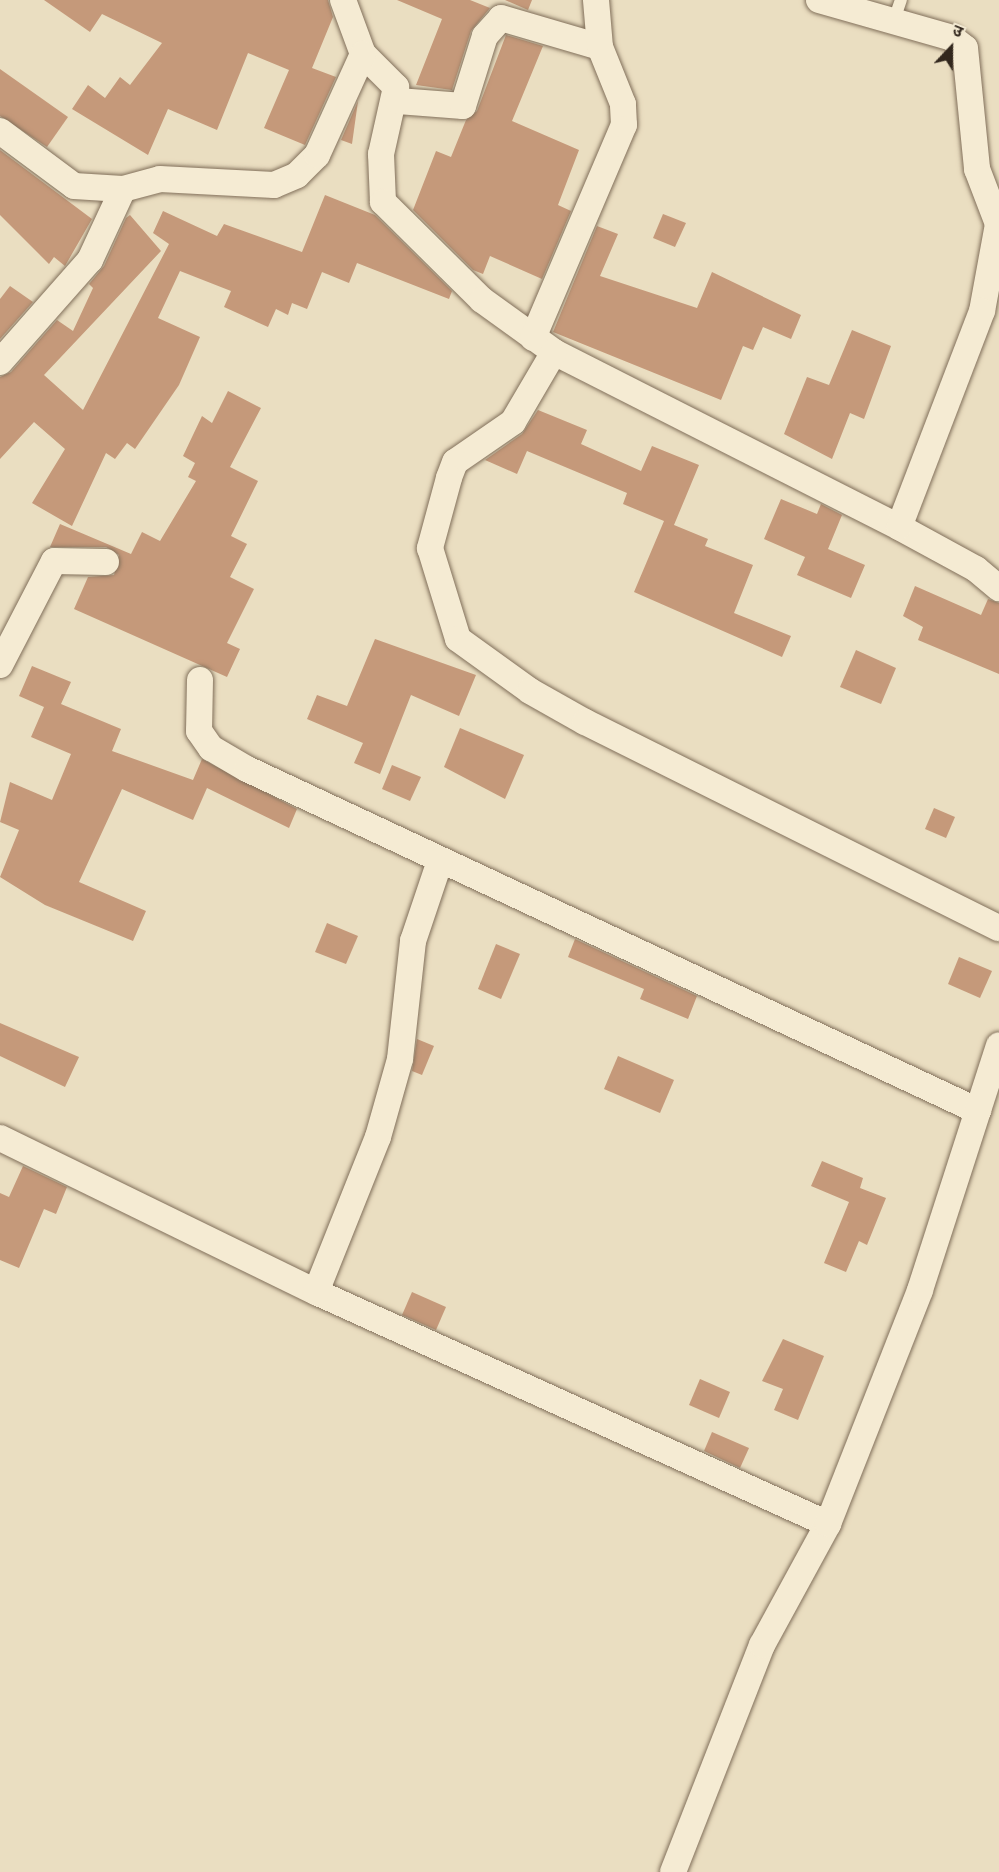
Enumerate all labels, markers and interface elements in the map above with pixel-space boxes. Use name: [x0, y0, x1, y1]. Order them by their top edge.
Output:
north arrow: [921, 18, 981, 78]
text: उ: [950, 21, 965, 40]

